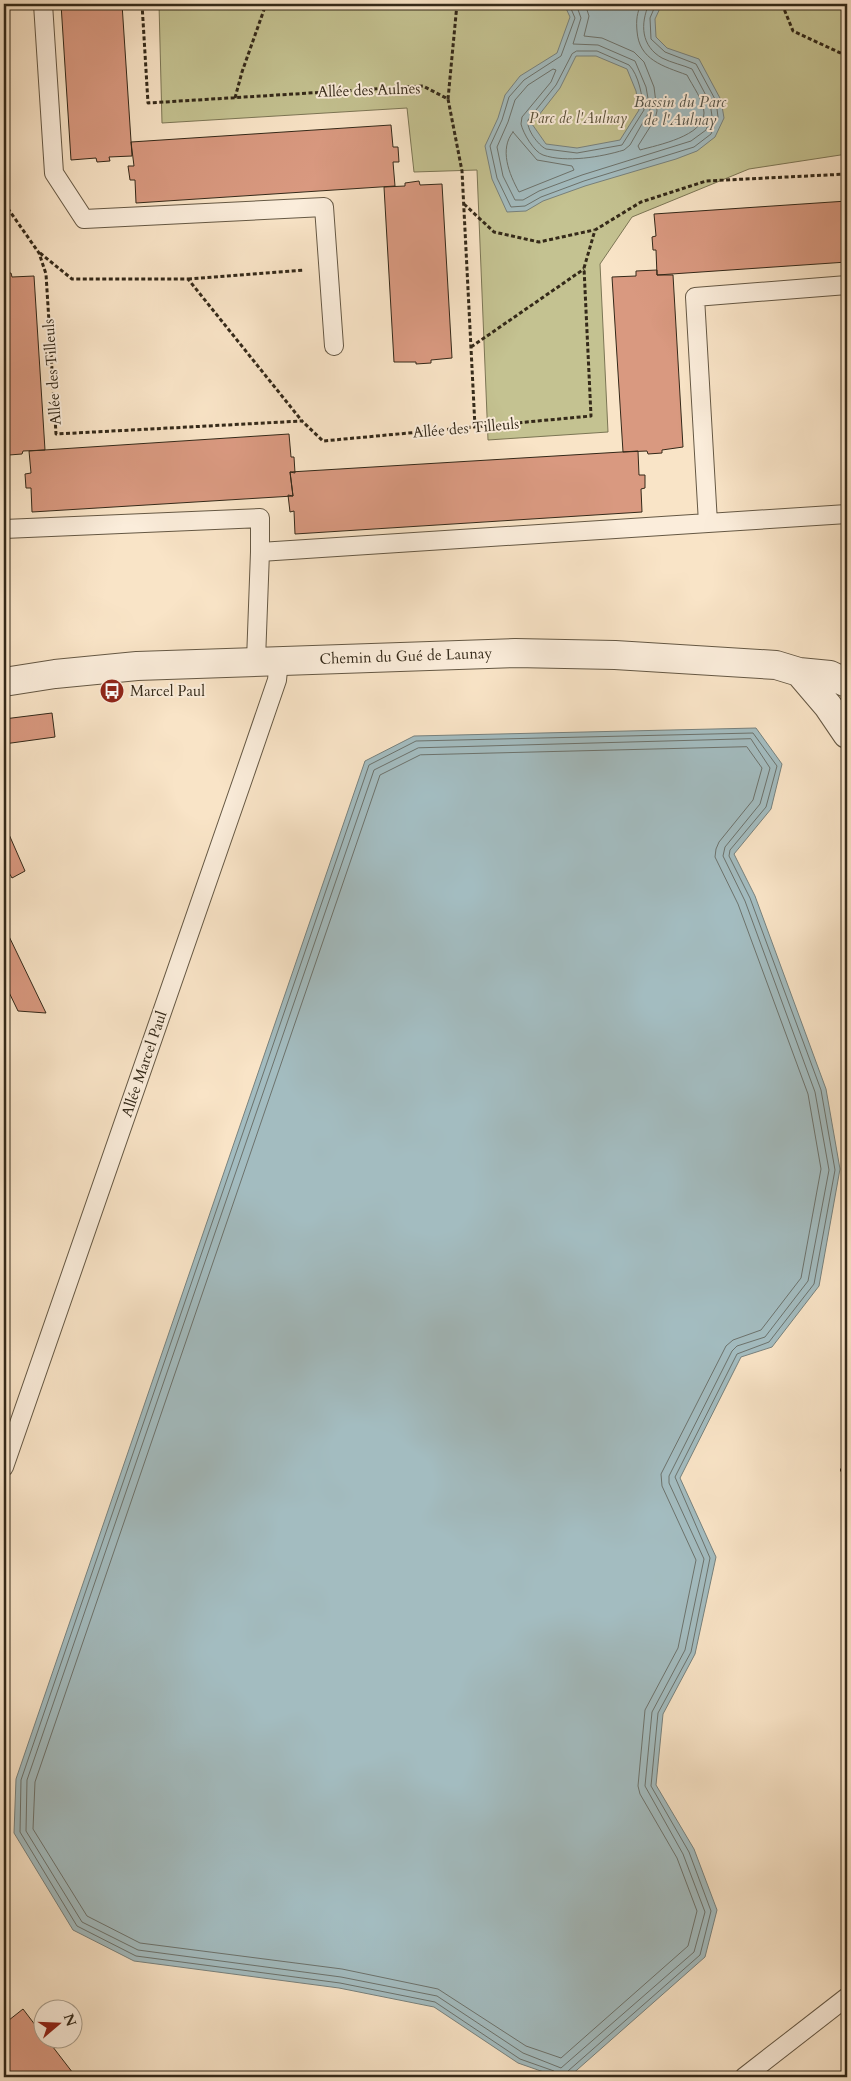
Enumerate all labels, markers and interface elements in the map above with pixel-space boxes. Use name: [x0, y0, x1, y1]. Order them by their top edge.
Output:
street label: Allée des Aulnes: [317, 78, 421, 102]
water label: Bassin du Parc de l'Aulnay: [634, 91, 727, 131]
park label: Parc de l'Aulnay: [529, 108, 628, 128]
street label: Allée des Tilleuls: [38, 318, 66, 426]
street label: Allée des Tilleuls: [412, 413, 520, 443]
street label: Chemin du Gué de Launay: [319, 643, 493, 669]
bus stop icon: Marcel Paul: [99, 678, 125, 704]
place label: Marcel Paul: [130, 681, 205, 701]
street label: Allée Marcel Paul: [116, 1008, 172, 1120]
north arrow: [32, 1998, 82, 2048]
text: N: [59, 2011, 81, 2029]

